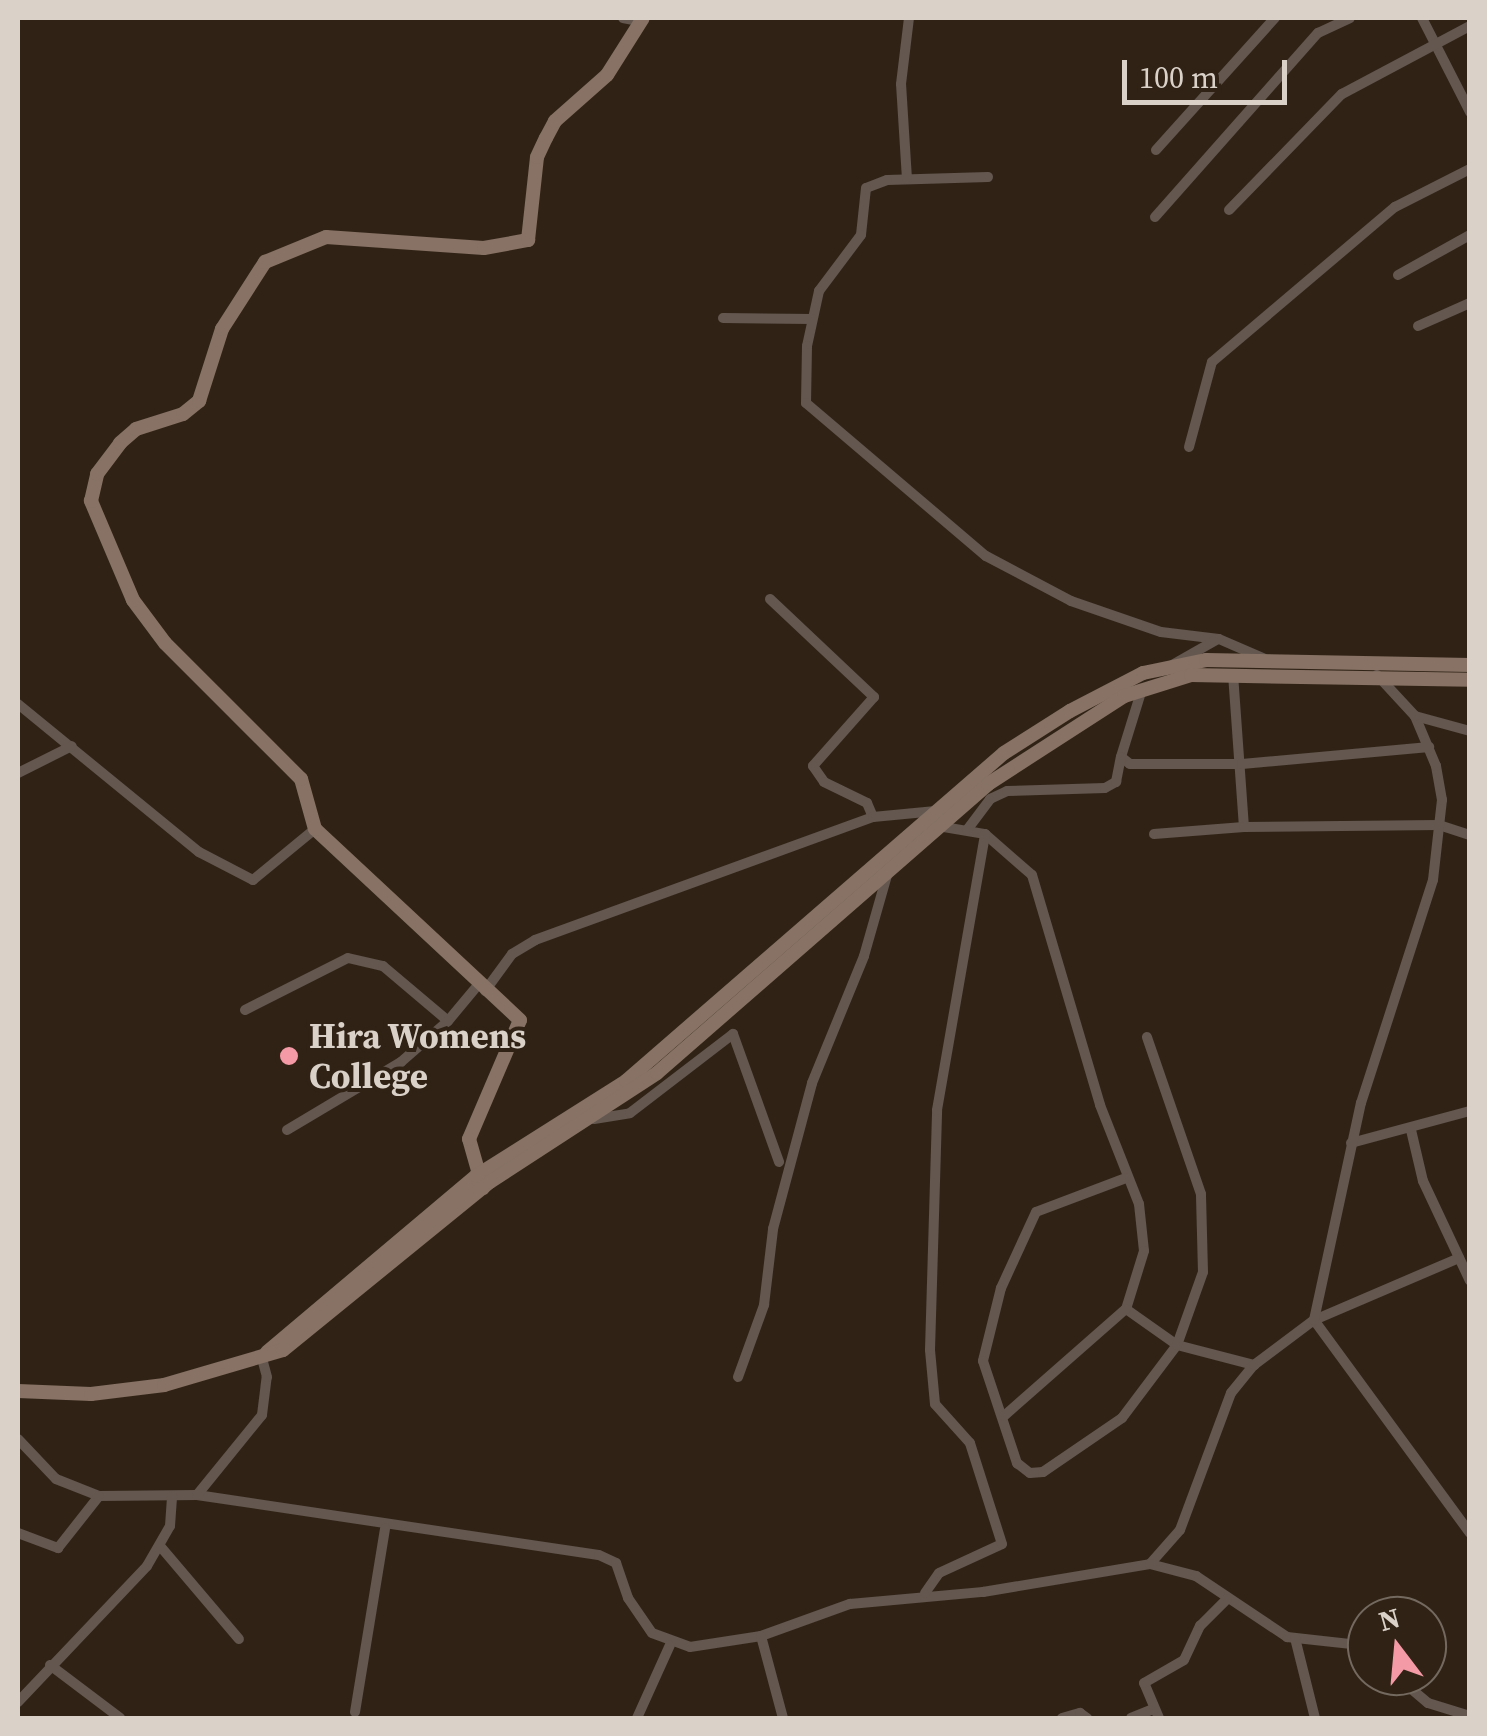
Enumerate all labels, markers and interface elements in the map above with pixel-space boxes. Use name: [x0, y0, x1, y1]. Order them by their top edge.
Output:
scale bar: [1127, 40, 1292, 102]
text: 100 m: [1139, 57, 1218, 98]
place label: Hira Womens College: [309, 1015, 527, 1097]
marker: Hira Womens College: [278, 1045, 300, 1067]
north arrow: [1347, 1596, 1447, 1696]
text: N: [1374, 1598, 1404, 1640]

